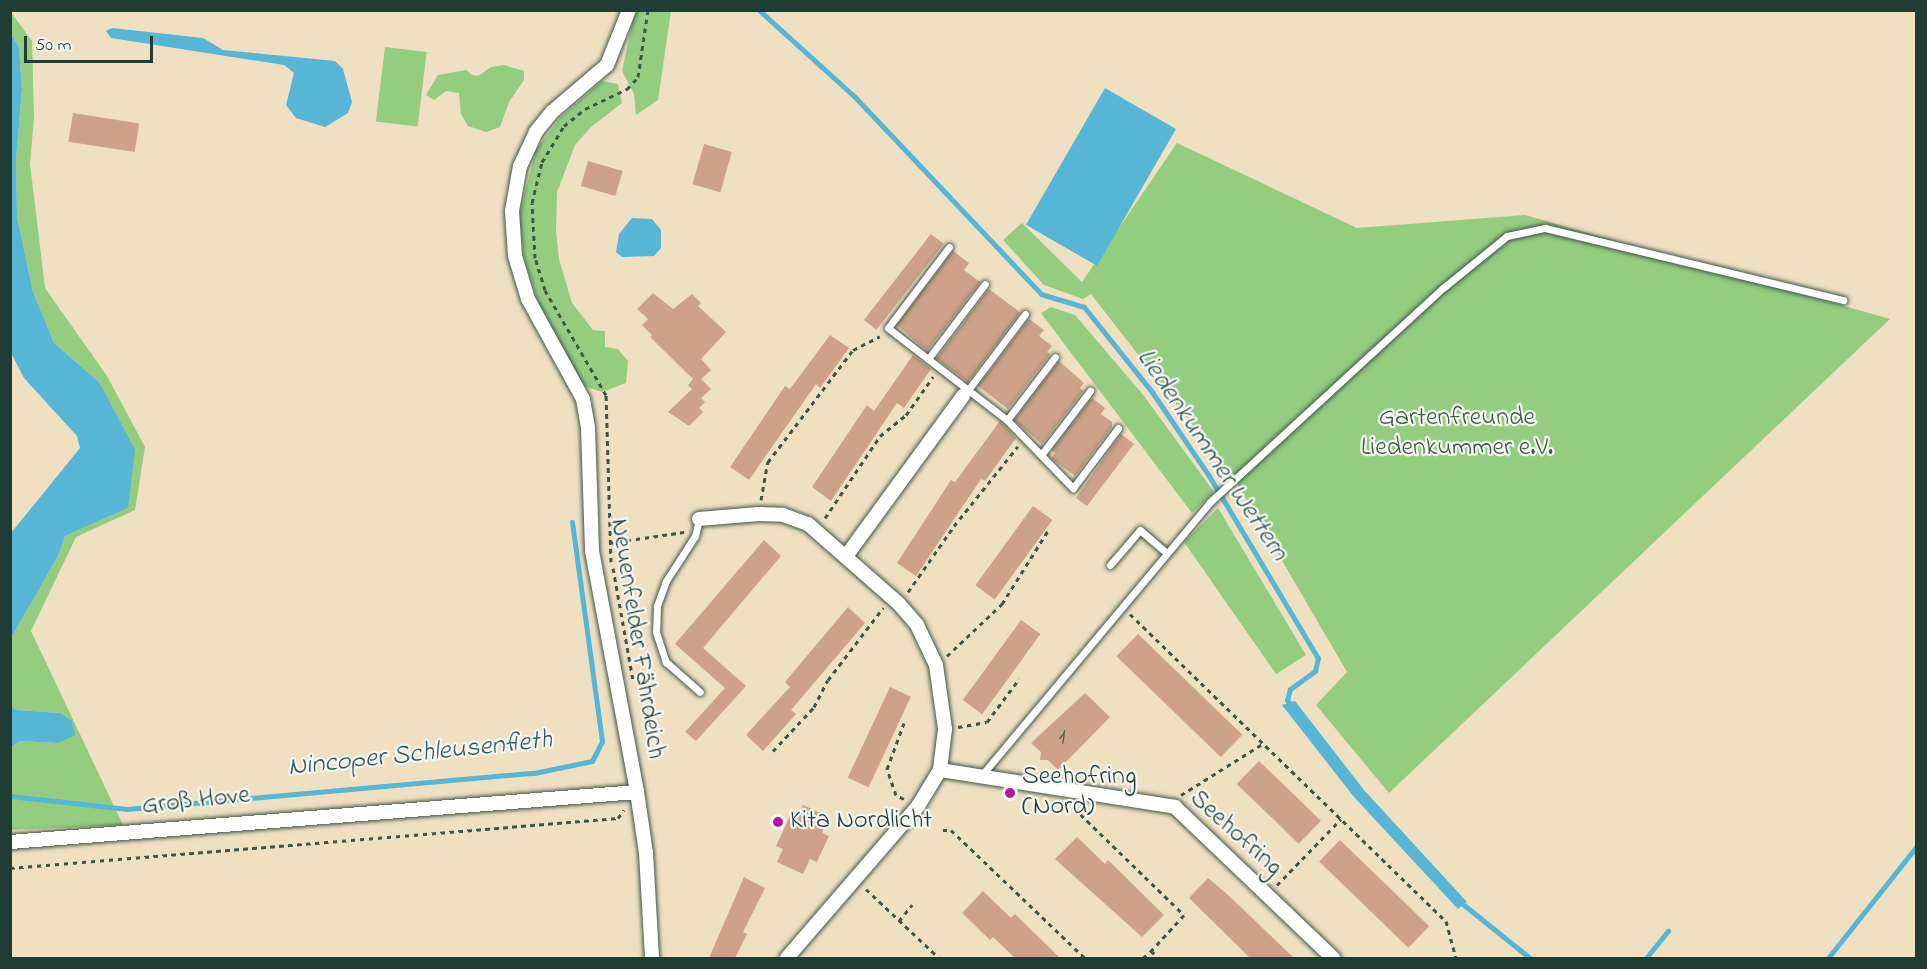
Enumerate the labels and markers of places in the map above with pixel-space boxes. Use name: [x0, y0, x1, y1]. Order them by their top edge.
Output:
place label: Seehofring (Nord): [1022, 762, 1136, 824]
marker: Seehofring (Nord): [1003, 786, 1017, 800]
place label: Kita Nordlicht: [790, 806, 932, 838]
marker: Kita Nordlicht: [771, 815, 785, 829]

